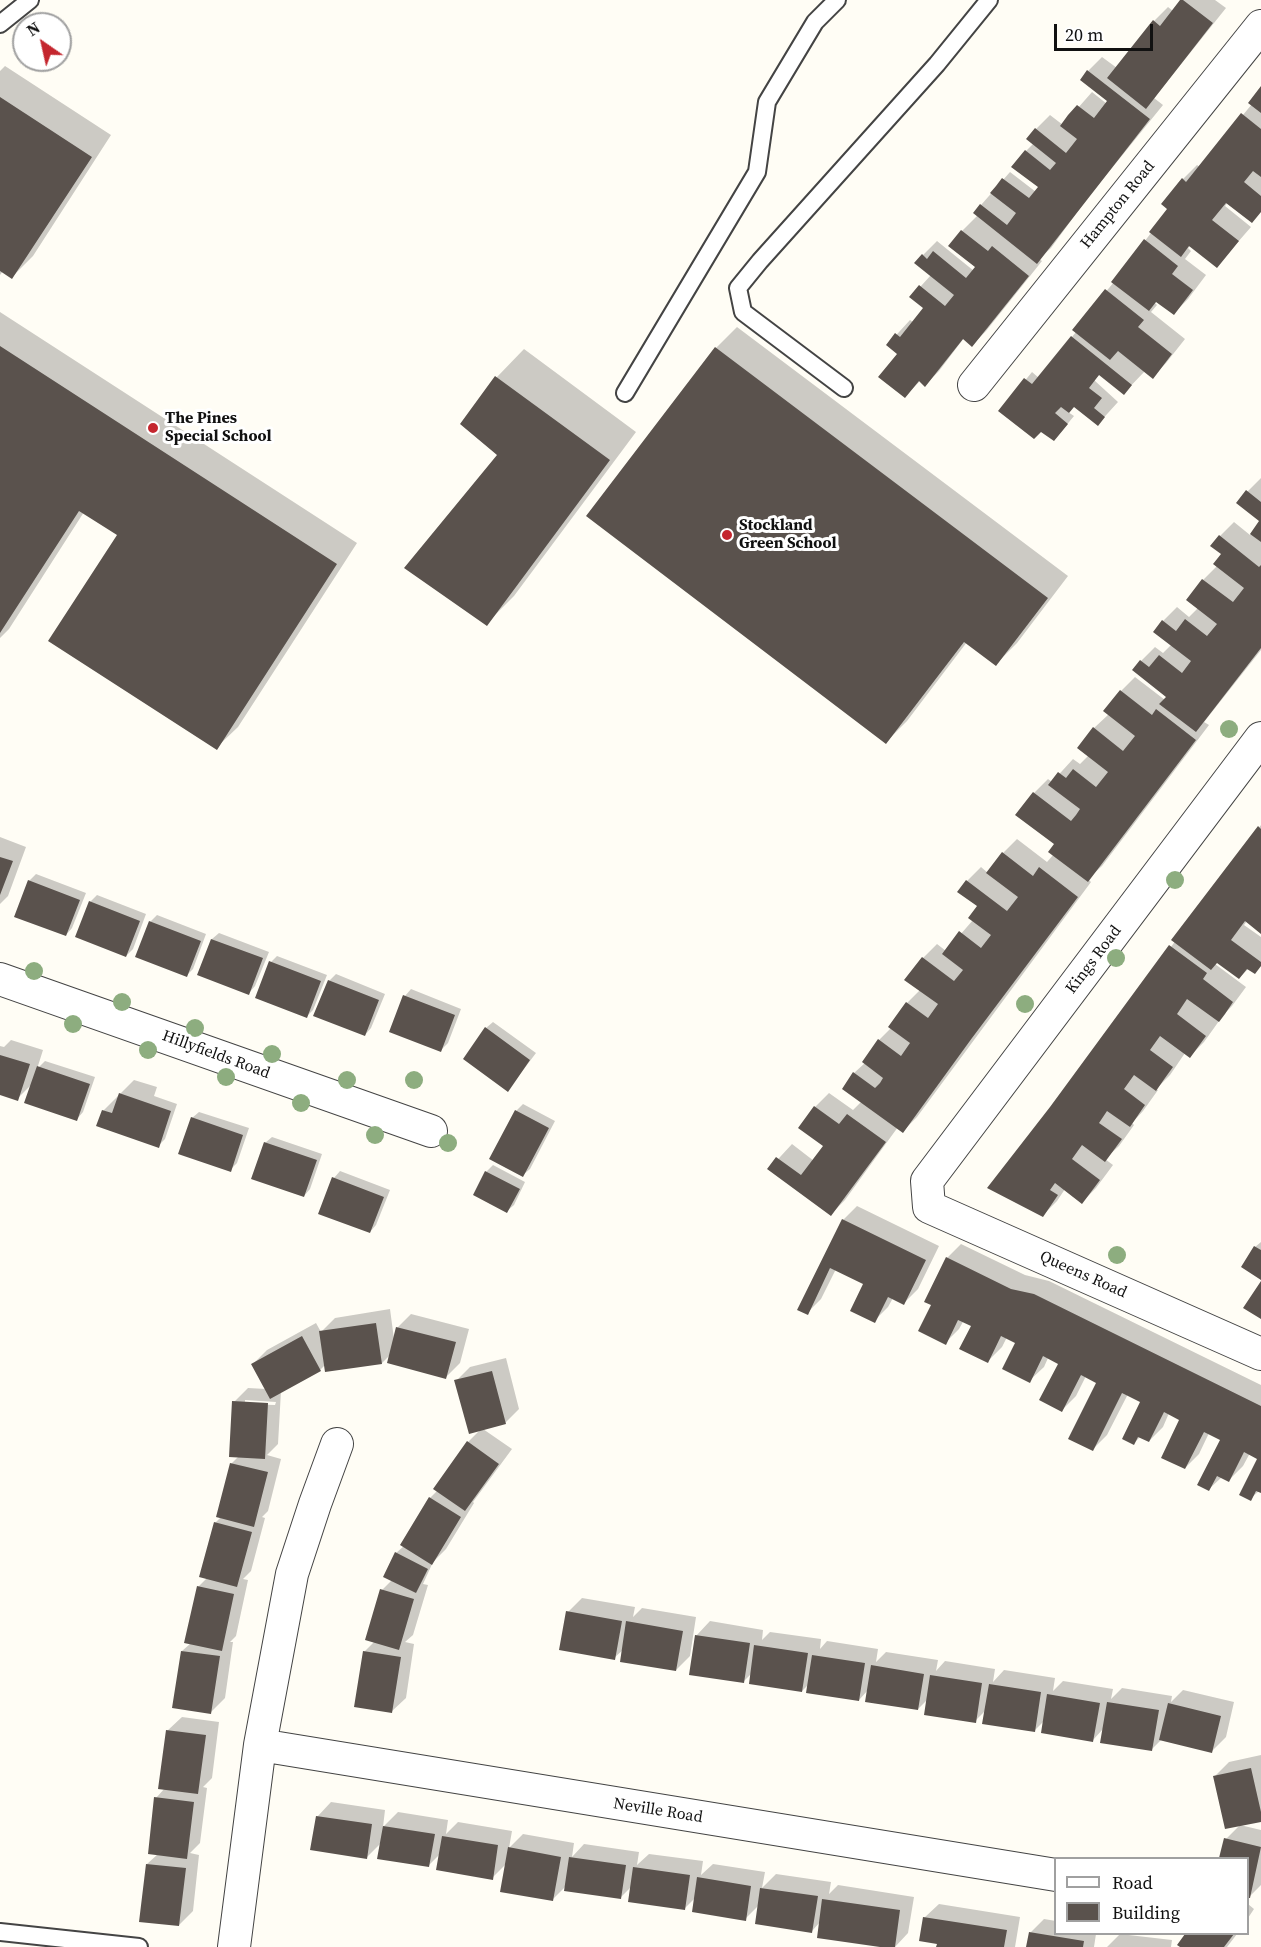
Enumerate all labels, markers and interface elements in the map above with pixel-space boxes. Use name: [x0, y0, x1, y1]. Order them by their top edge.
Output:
north arrow: [12, 12, 72, 72]
scale bar: [1057, 12, 1156, 50]
text: N: [22, 16, 44, 41]
text: 20 m: [1065, 22, 1103, 47]
street label: Hampton Road: [1077, 157, 1159, 253]
place label: The Pines Special School: [165, 409, 272, 447]
marker: The Pines Special School: [146, 421, 160, 435]
place label: Stockland Green School: [739, 516, 837, 554]
marker: Stockland Green School: [720, 528, 734, 542]
street label: Kings Road: [1062, 922, 1126, 998]
street label: Hillyfields Road: [159, 1027, 273, 1083]
street label: Queens Road: [1036, 1247, 1130, 1303]
street label: Neville Road: [612, 1794, 704, 1828]
legend: [1054, 1857, 1249, 1935]
text: Road: [1112, 1870, 1153, 1895]
text: Building: [1112, 1900, 1180, 1925]

